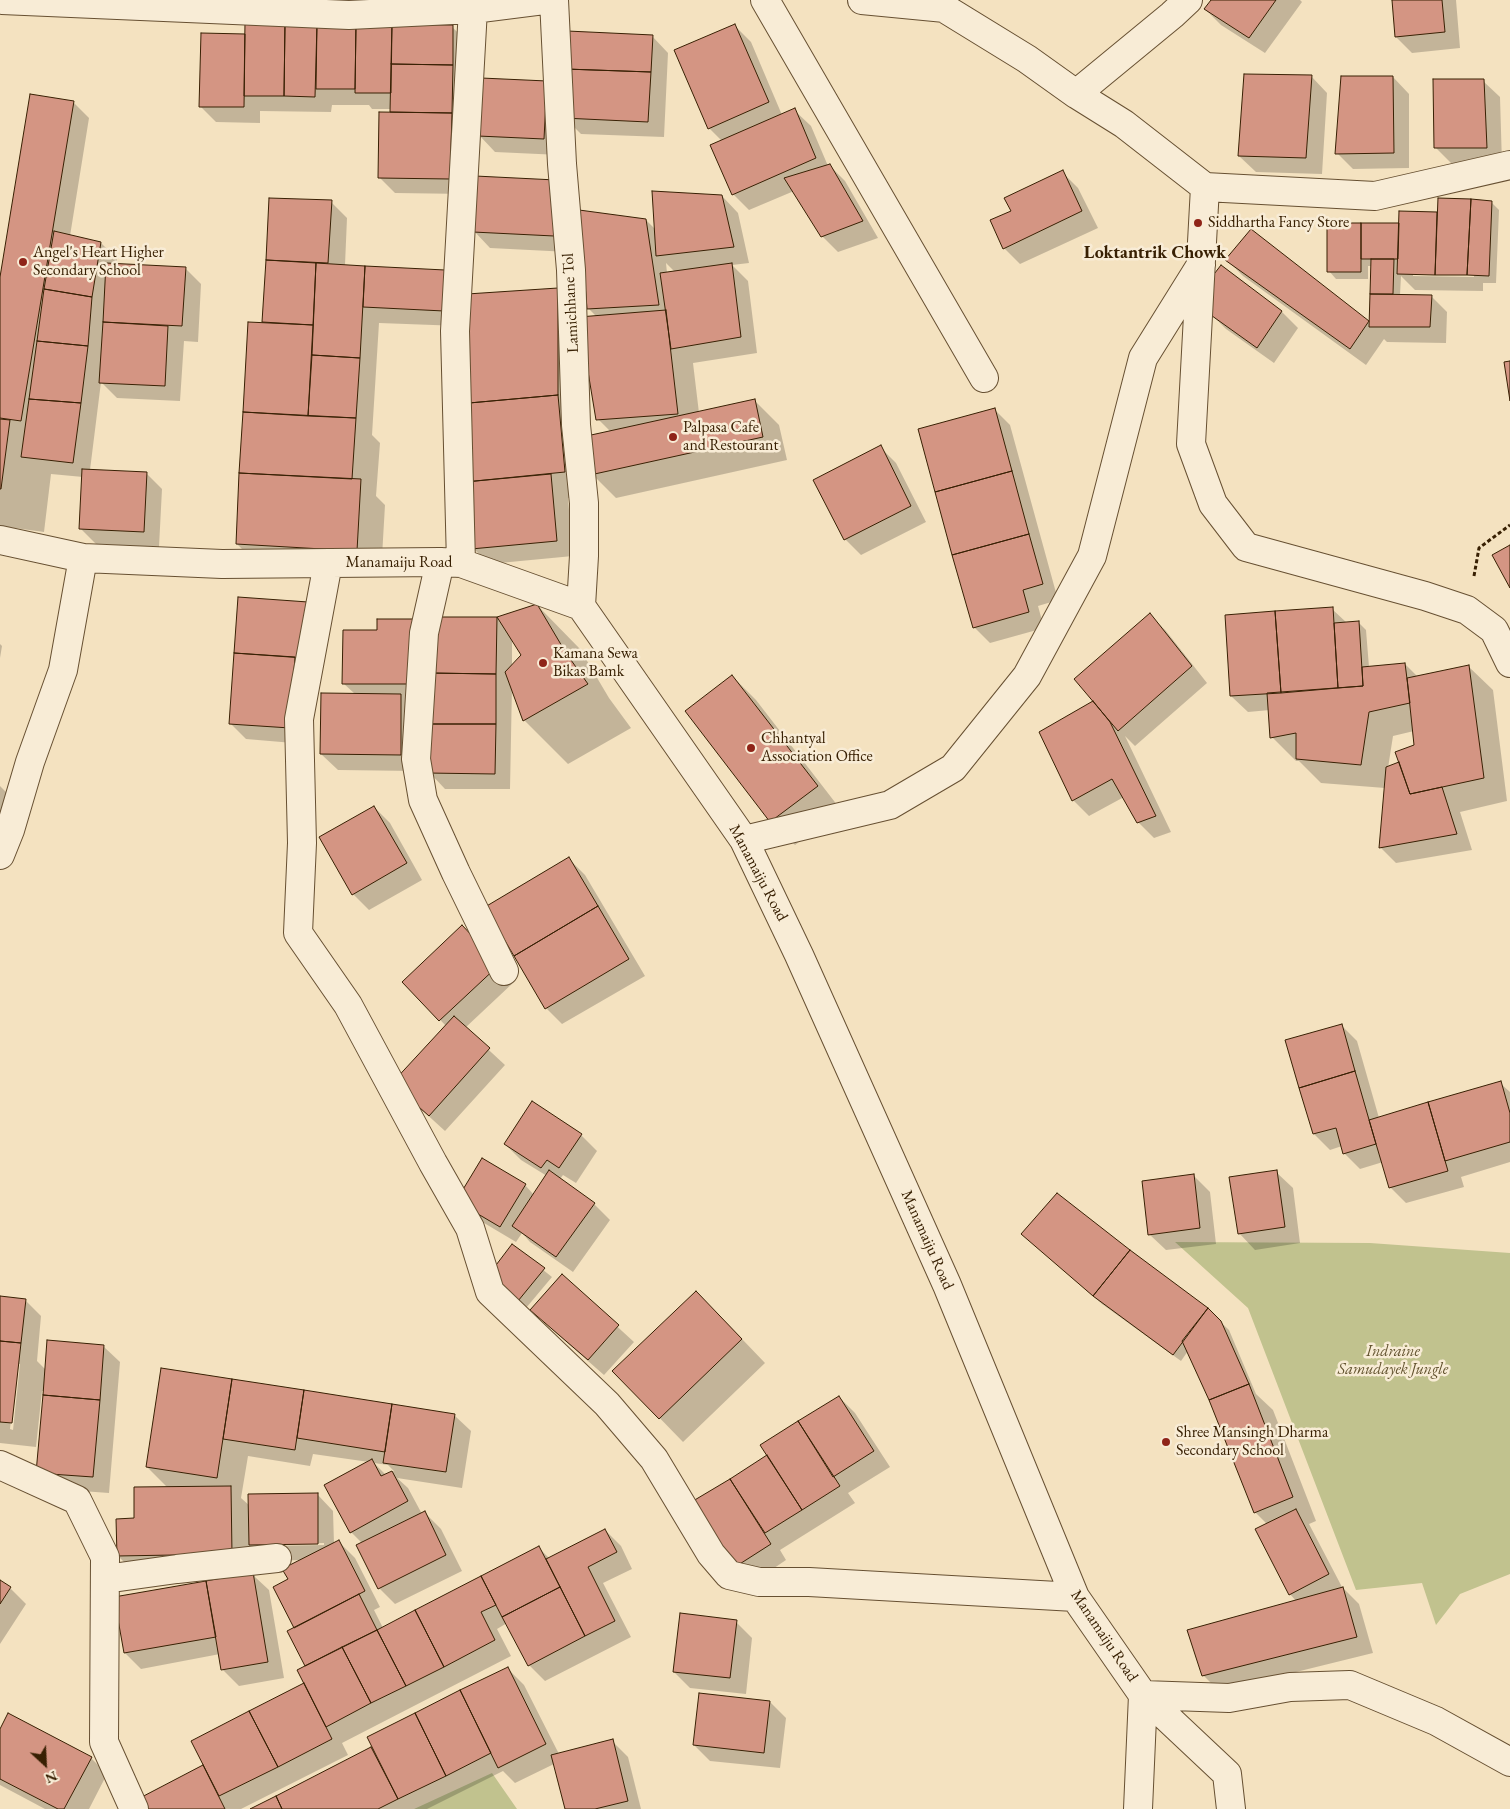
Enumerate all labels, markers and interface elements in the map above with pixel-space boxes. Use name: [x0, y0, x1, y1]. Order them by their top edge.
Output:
place label: Siddhartha Fancy Store: [1208, 213, 1349, 233]
marker: Siddhartha Fancy Store: [1192, 217, 1204, 229]
district label: Loktantrik Chowk: [1084, 242, 1226, 264]
place label: Angel's Heart Higher Secondary School: [33, 243, 164, 281]
street label: Lamichhane Tol: [559, 253, 583, 353]
marker: Angel's Heart Higher Secondary School: [17, 256, 29, 268]
place label: Palpasa Cafe and Restourant: [683, 418, 779, 456]
marker: Palpasa Cafe and Restourant: [667, 431, 679, 443]
street label: Manamaiju Road: [346, 553, 452, 573]
place label: Kamana Sewa Bikas Bamk: [553, 644, 638, 682]
marker: Kamana Sewa Bikas Bamk: [537, 657, 549, 669]
place label: Chhantyal Association Office: [761, 729, 873, 767]
marker: Chhantyal Association Office: [745, 742, 757, 754]
street label: Manamaiju Road: [724, 821, 792, 925]
street label: Manamaiju Road: [897, 1187, 957, 1293]
park label: Indraine Samudayek Jungle: [1338, 1342, 1448, 1380]
place label: Shree Mansingh Dharma Secondary School: [1176, 1423, 1328, 1461]
marker: Shree Mansingh Dharma Secondary School: [1160, 1436, 1172, 1448]
street label: Manamaiju Road: [1066, 1586, 1142, 1686]
north arrow: [20, 1739, 70, 1789]
text: N: [42, 1767, 60, 1788]

